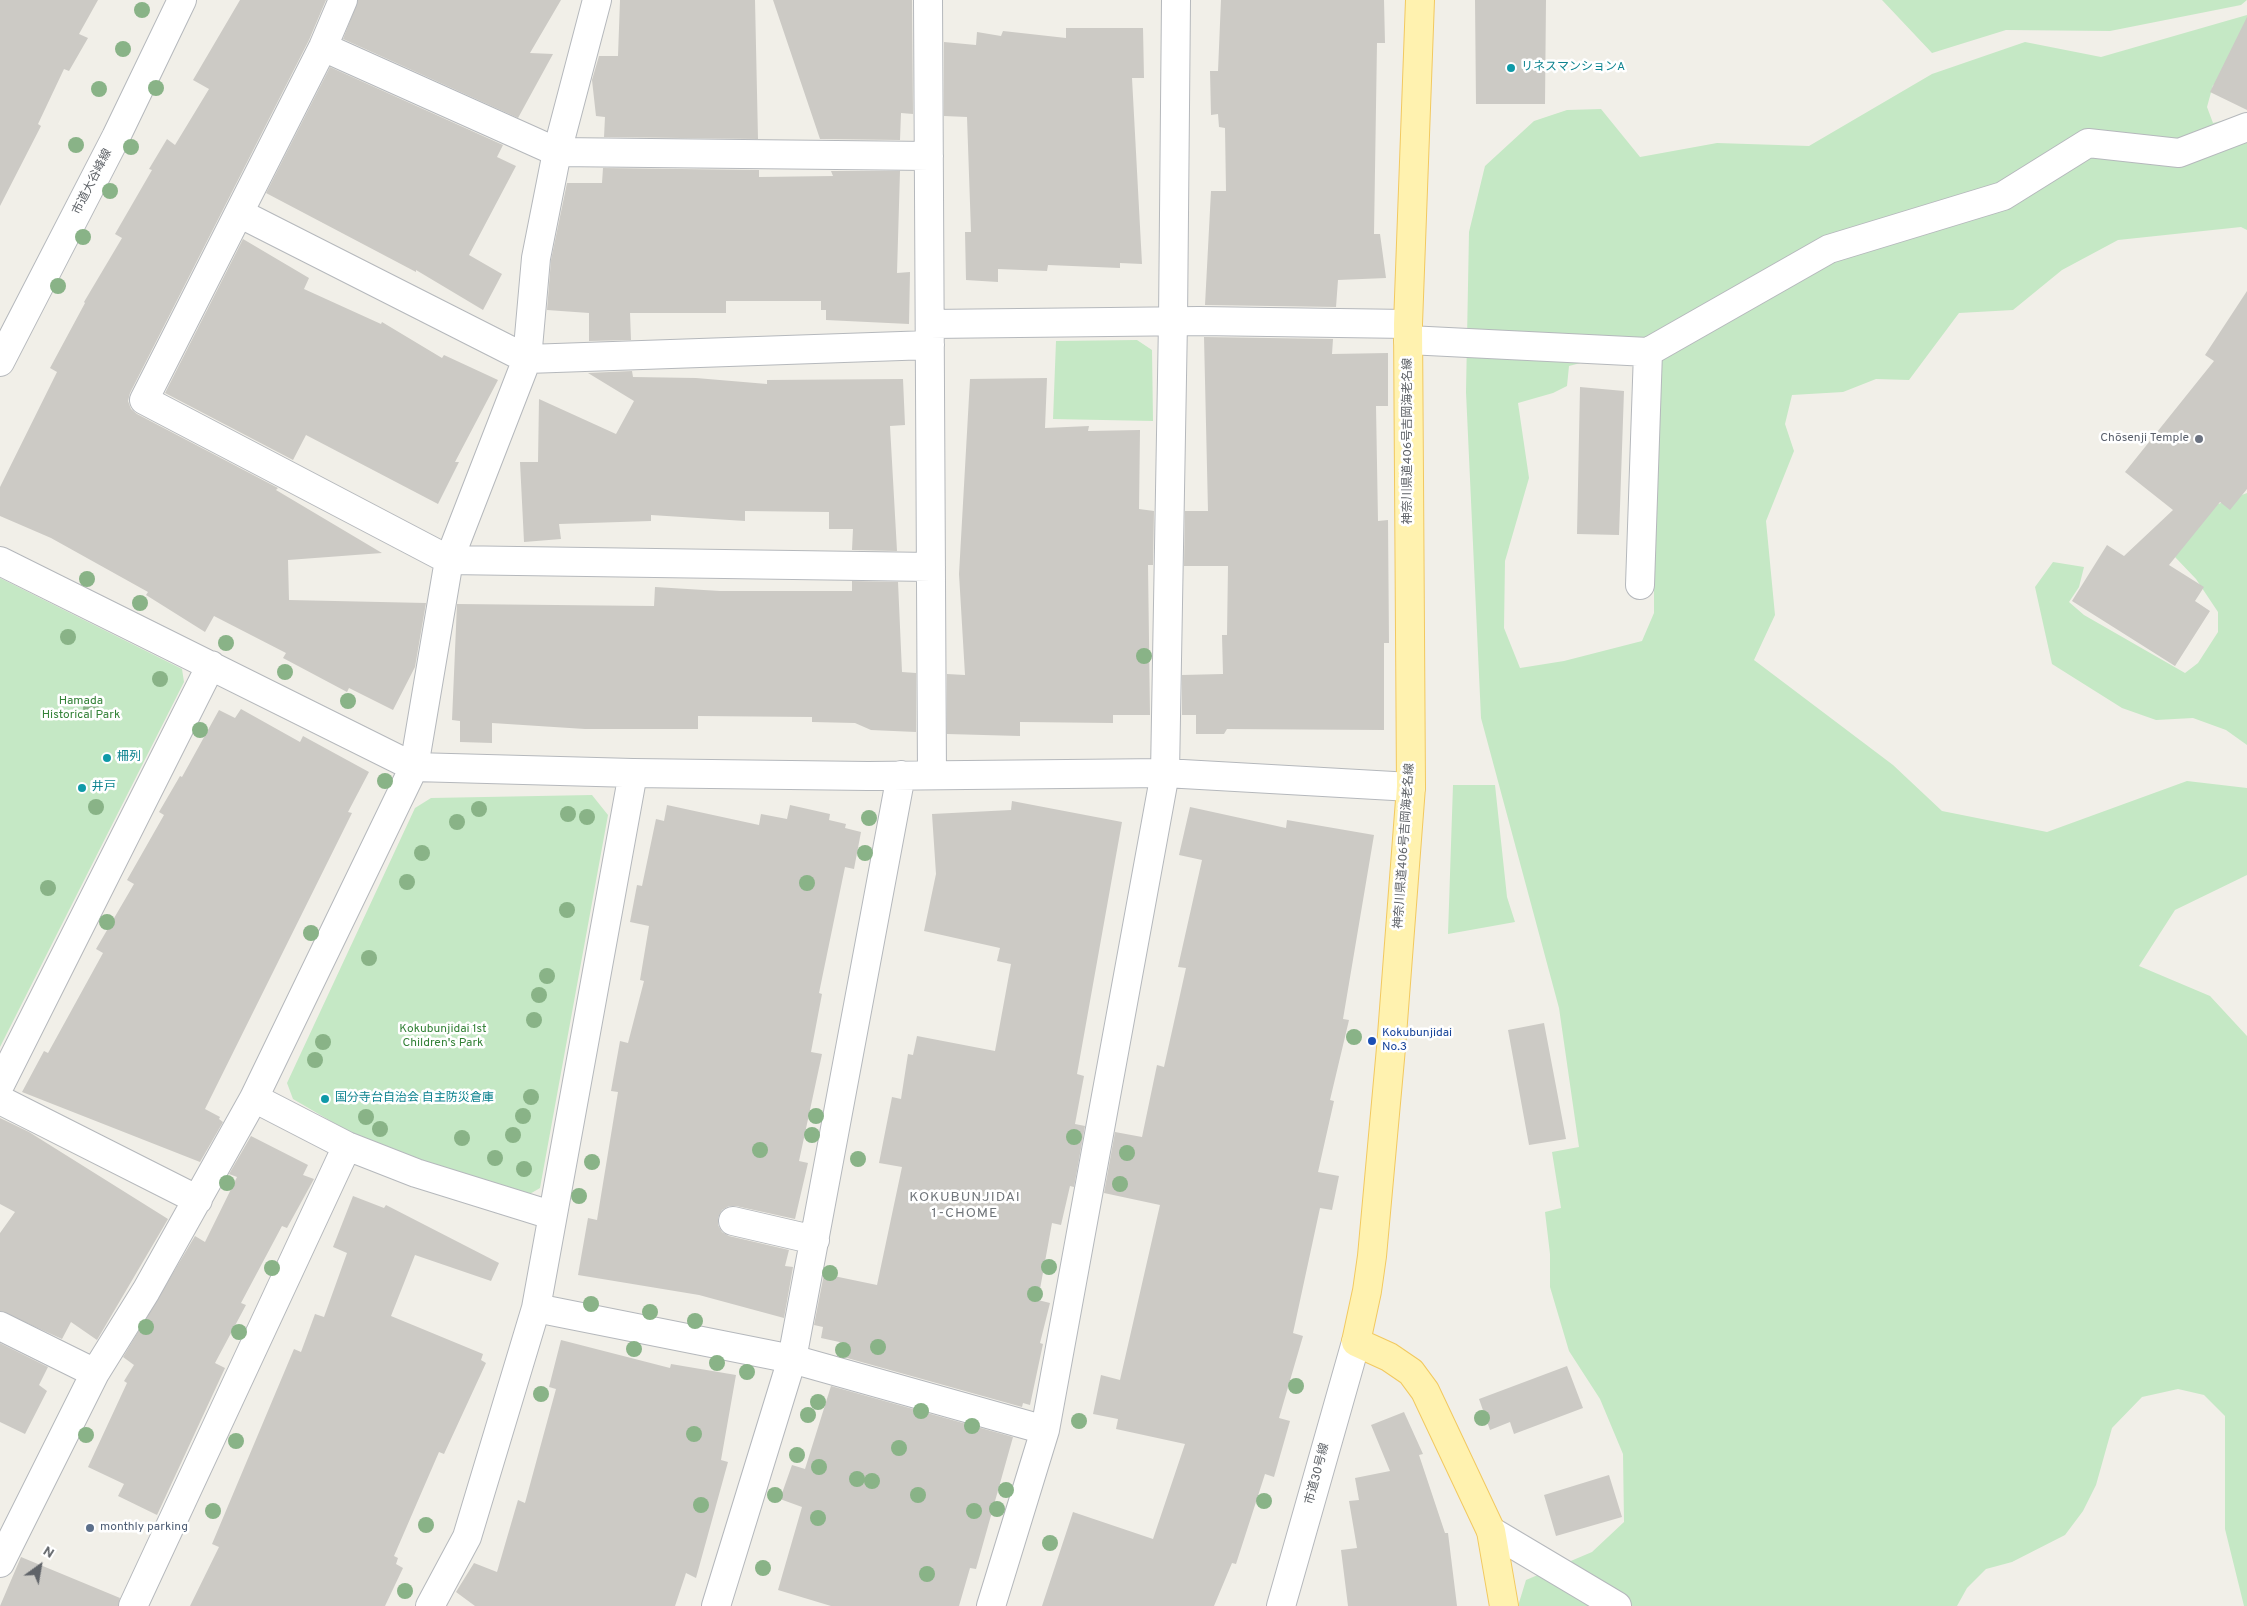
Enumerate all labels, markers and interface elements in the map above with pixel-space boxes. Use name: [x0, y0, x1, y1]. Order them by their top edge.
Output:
place label: リネスマンションA: [1521, 61, 1625, 75]
marker: リネスマンションA: [1505, 62, 1517, 74]
street label: 市道大谷峰線: [70, 147, 116, 217]
street label: 神奈川県道406号吉岡海老名線: [1402, 358, 1416, 524]
place label: Chōsenji Temple: [2100, 432, 2189, 446]
marker: Chōsenji Temple: [2193, 433, 2205, 445]
park label: Hamada Historical Park: [42, 695, 120, 723]
place label: 柵列: [117, 751, 141, 765]
marker: 柵列: [101, 752, 113, 764]
street label: 神奈川県道406号吉岡海老名線: [1392, 763, 1418, 929]
place label: 井戸: [92, 781, 116, 795]
marker: 井戸: [76, 782, 88, 794]
park label: Kokubunjidai 1st Children's Park: [399, 1023, 487, 1051]
place label: Kokubunjidai No.3: [1382, 1027, 1452, 1055]
marker: Kokubunjidai No.3: [1366, 1035, 1378, 1047]
place label: 国分寺台自治会 自主防災倉庫: [335, 1092, 494, 1106]
marker: 国分寺台自治会 自主防災倉庫: [319, 1093, 331, 1105]
district label: KOKUBUNJIDAI 1-CHOME: [908, 1190, 1022, 1222]
street label: 市道30号線: [1303, 1442, 1333, 1506]
place label: monthly parking: [100, 1521, 188, 1535]
marker: monthly parking: [84, 1522, 96, 1534]
north arrow: [15, 1541, 65, 1591]
text: N: [39, 1543, 57, 1563]

